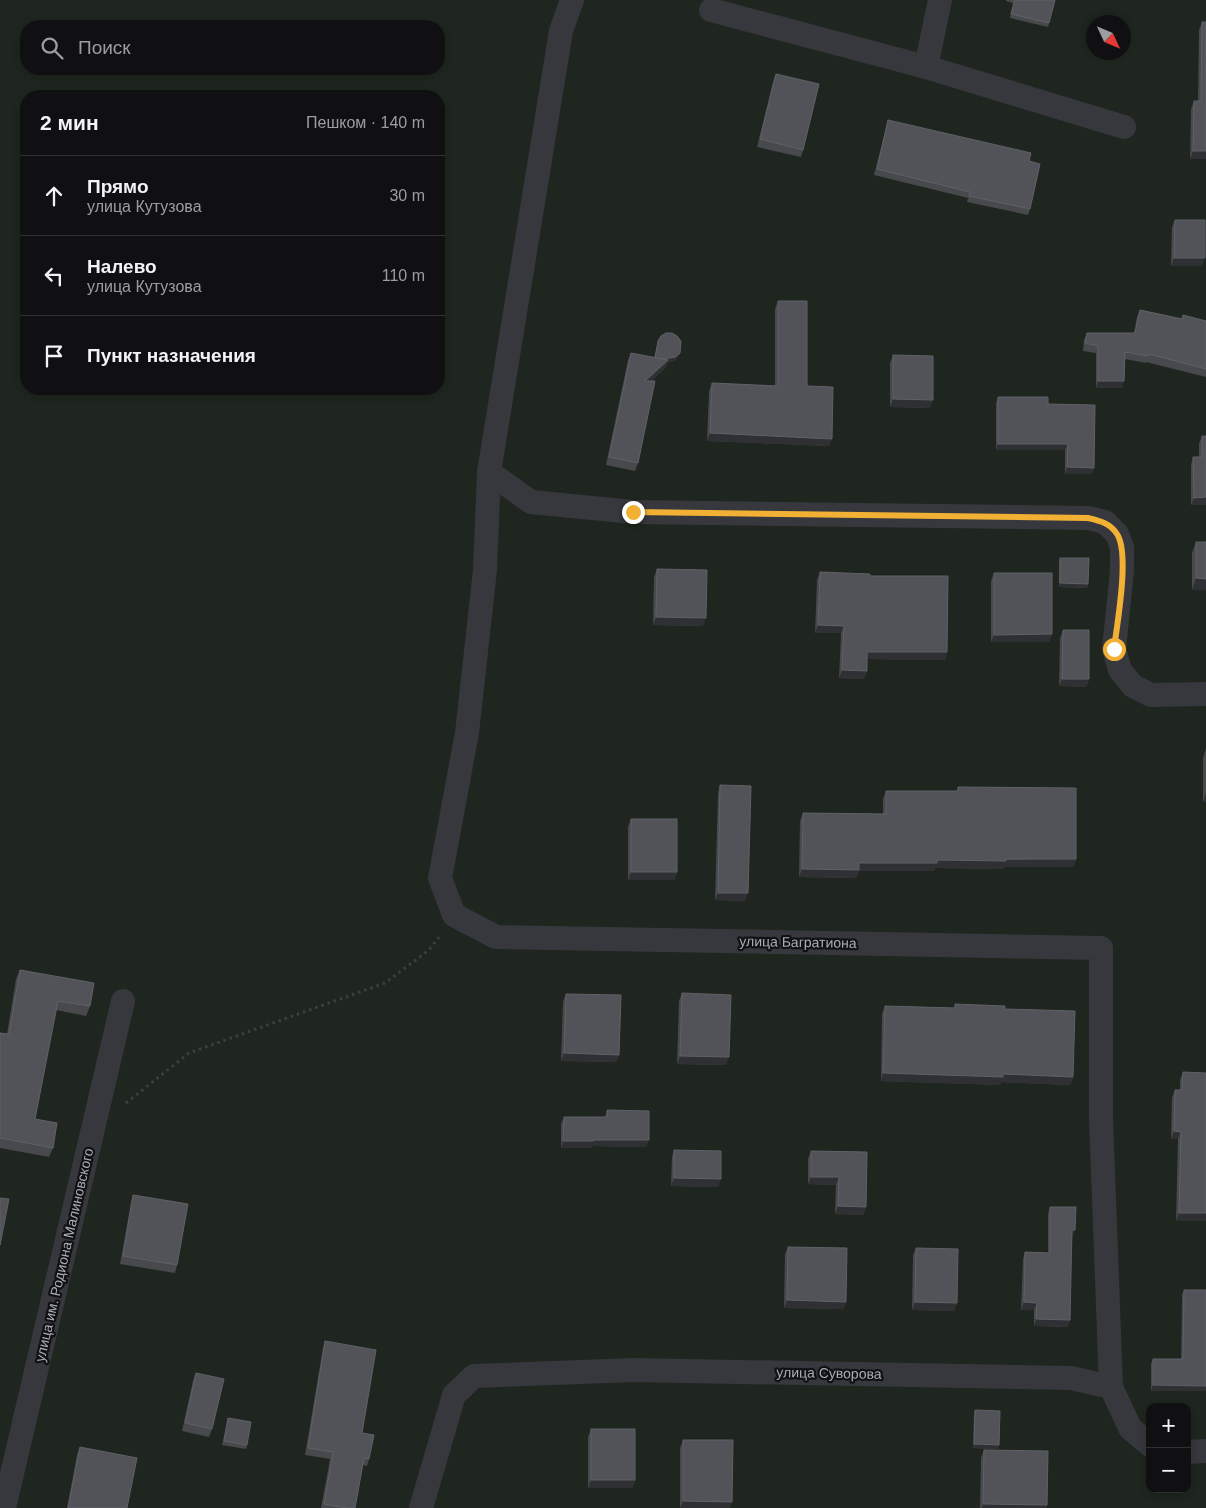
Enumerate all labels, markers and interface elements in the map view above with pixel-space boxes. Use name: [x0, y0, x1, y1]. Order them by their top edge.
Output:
north arrow: [1086, 15, 1131, 60]
search box: [20, 20, 445, 75]
icon: search: [38, 34, 66, 62]
text: Поиск: [78, 37, 131, 58]
text: 2 мин: [40, 111, 99, 134]
text: Пешком · 140 m: [306, 114, 425, 131]
text: Прямо: [87, 176, 149, 197]
icon: ahead: [40, 182, 68, 210]
text: 30 m: [389, 187, 425, 204]
text: улица Кутузова: [87, 198, 202, 215]
text: Налево: [87, 256, 157, 277]
icon: left: [40, 262, 68, 290]
text: 110 m: [382, 267, 425, 284]
text: улица Кутузова: [87, 278, 202, 295]
icon: arrive: [40, 342, 68, 370]
text: Пункт назначения: [87, 345, 256, 366]
route end: [622, 501, 645, 524]
route start: [1103, 638, 1126, 661]
street label: улица Багратиона: [739, 933, 857, 951]
street label: улица им. Родиона Малиновского: [32, 1146, 96, 1364]
street label: улица Суворова: [776, 1364, 882, 1382]
map controls: [1146, 1403, 1191, 1493]
button: +: [1146, 1403, 1191, 1448]
button: −: [1146, 1448, 1191, 1493]

